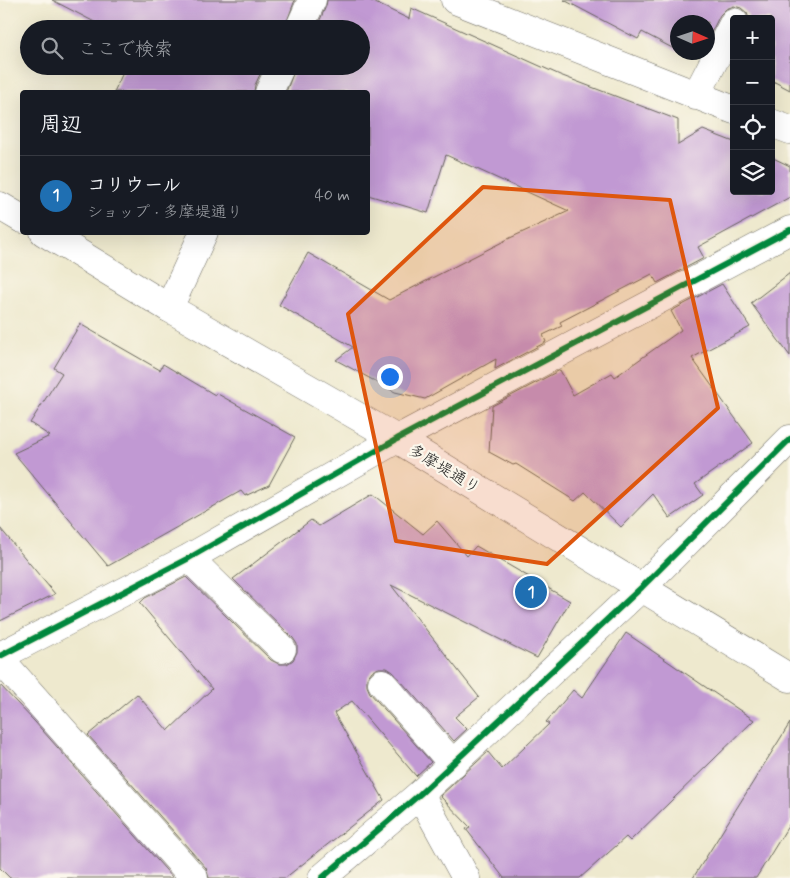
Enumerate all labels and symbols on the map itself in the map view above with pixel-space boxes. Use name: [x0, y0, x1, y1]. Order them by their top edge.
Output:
north arrow: [670, 15, 715, 60]
your location: [377, 364, 403, 390]
street label: 多摩堤通り: [405, 440, 484, 499]
pin: 1: [515, 573, 547, 611]

